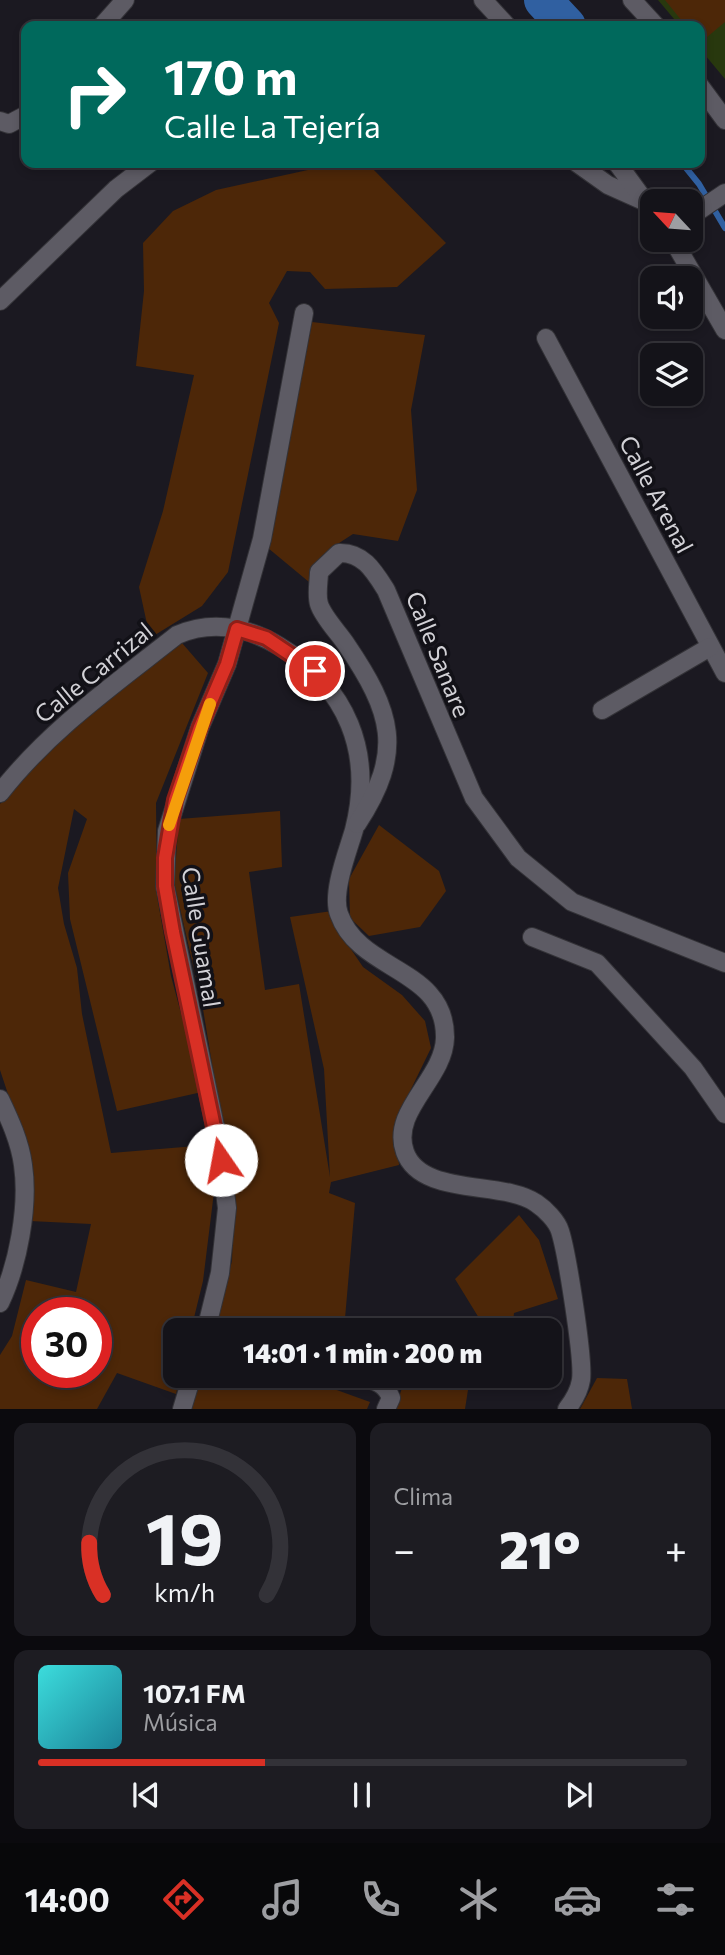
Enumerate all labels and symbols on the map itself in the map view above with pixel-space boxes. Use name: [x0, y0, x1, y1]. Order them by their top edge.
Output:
north arrow: [640, 189, 704, 252]
street label: Calle Arenal: [614, 430, 700, 558]
street label: Calle Sanare: [401, 587, 477, 721]
street label: Calle Carrizal: [28, 616, 158, 728]
pin: [285, 641, 345, 701]
street label: Calle Guamal: [177, 865, 227, 1009]
position arrow: [184, 1123, 258, 1197]
speed limit sign: 30: [21, 1297, 112, 1388]

